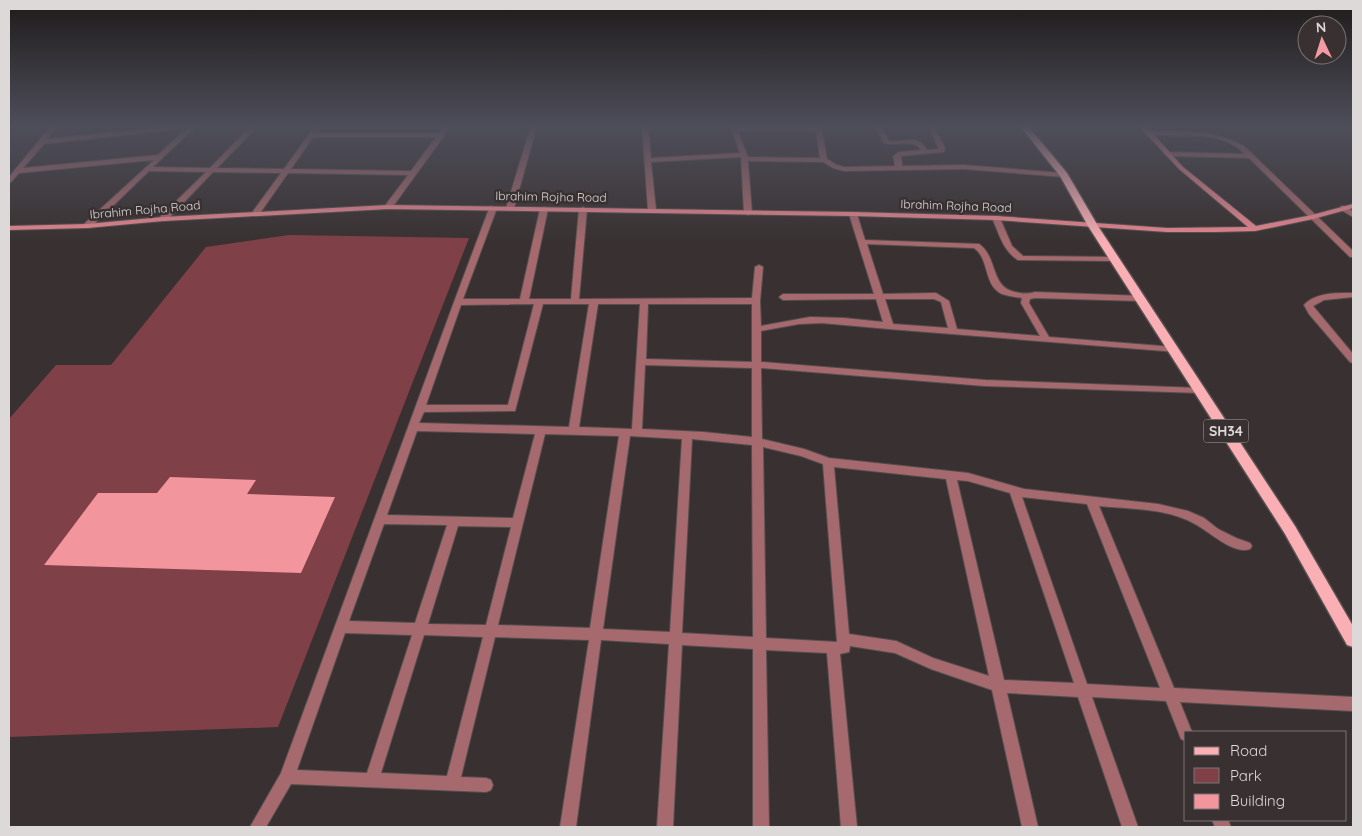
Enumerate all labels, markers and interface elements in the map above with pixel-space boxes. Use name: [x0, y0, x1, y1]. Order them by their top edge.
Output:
north arrow: [1297, 15, 1347, 65]
text: N: [1315, 18, 1327, 36]
street label: Ibrahim Rojha Road: [495, 188, 607, 205]
street label: Ibrahim Rojha Road: [900, 196, 1012, 215]
street label: Ibrahim Rojha Road: [89, 197, 201, 222]
road number: SH34: [1204, 420, 1248, 442]
legend: [1184, 731, 1347, 821]
text: Road: [1230, 741, 1267, 760]
text: Park: [1230, 766, 1262, 785]
text: Building: [1230, 791, 1285, 810]

